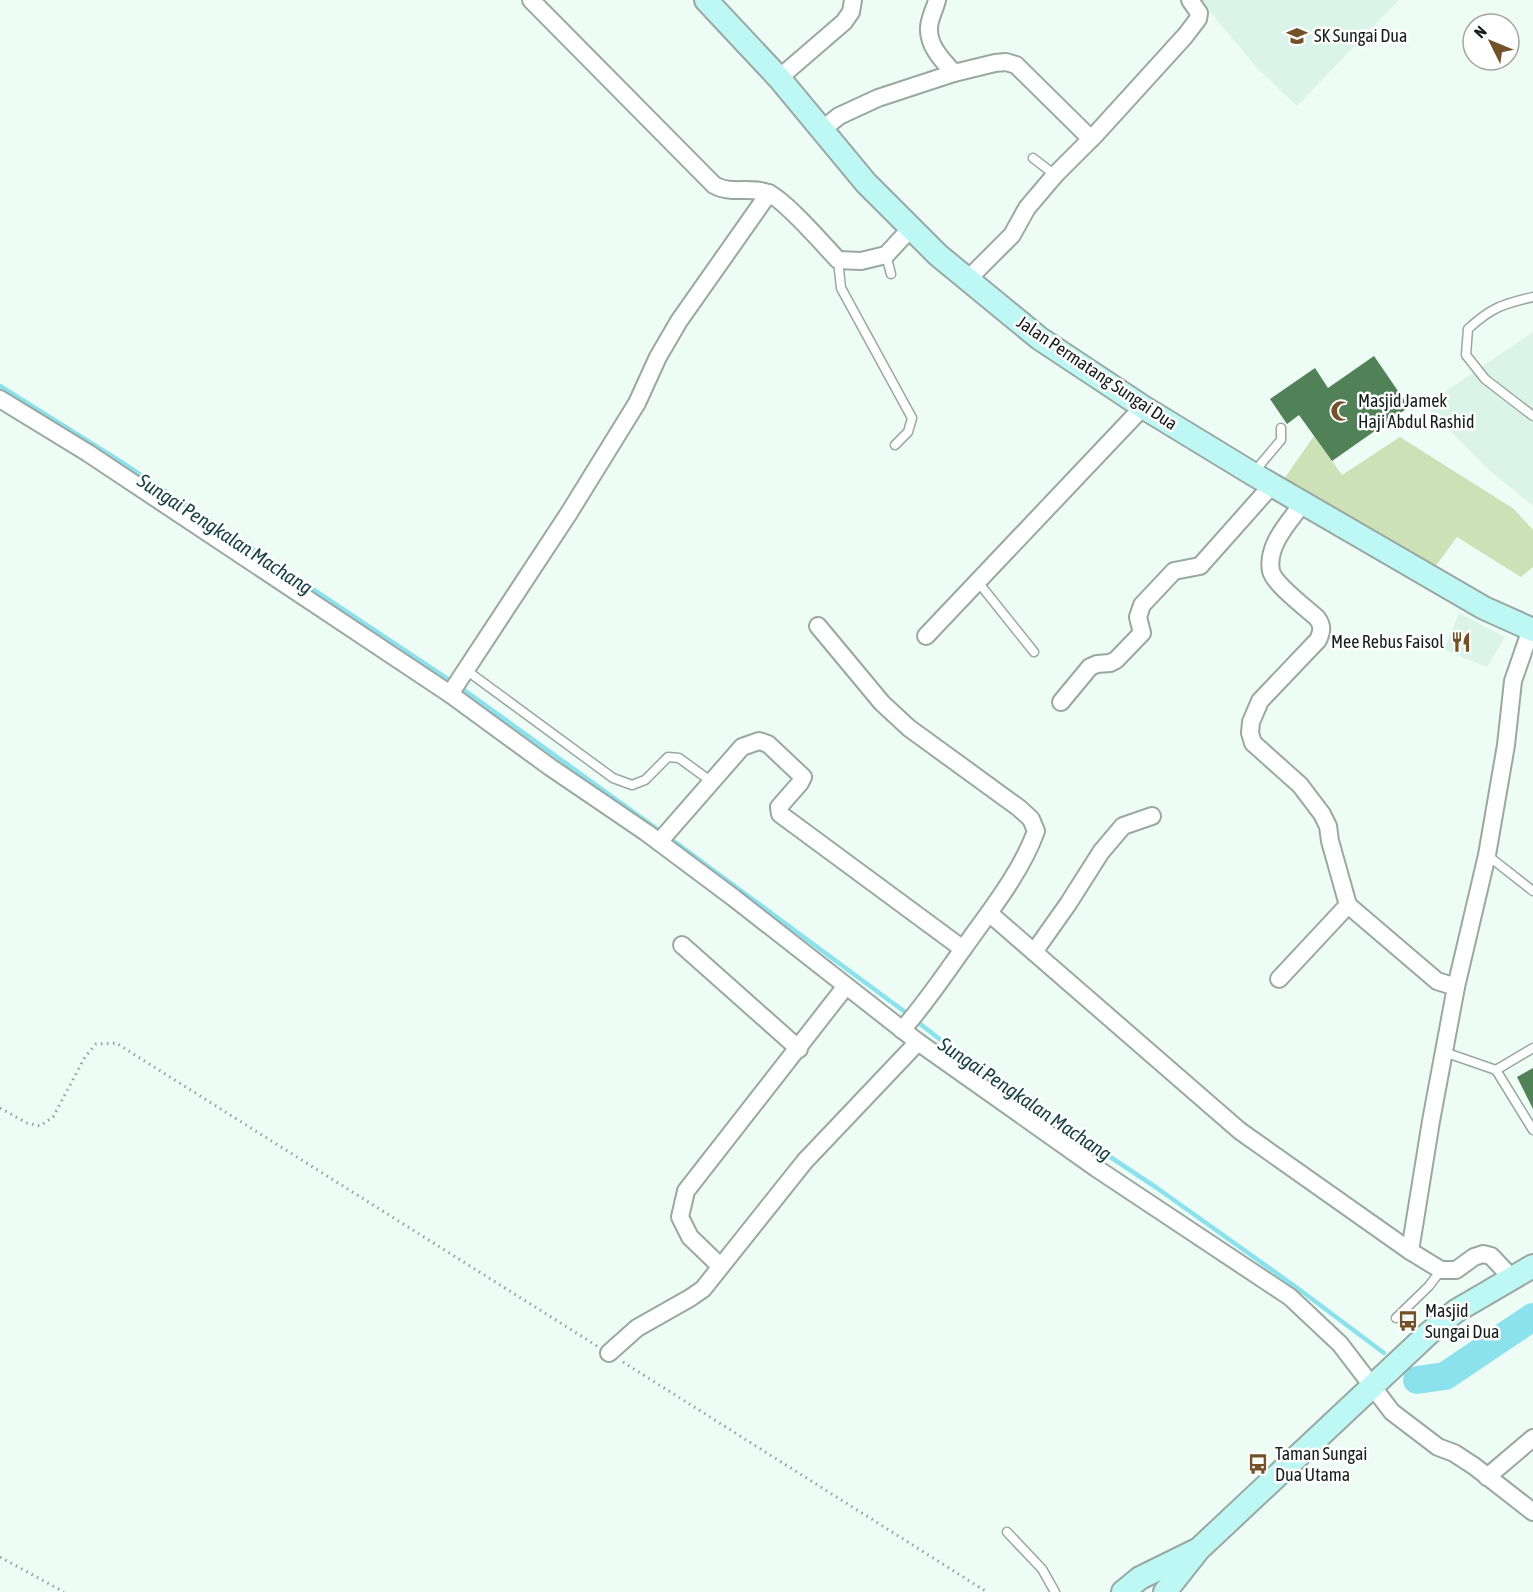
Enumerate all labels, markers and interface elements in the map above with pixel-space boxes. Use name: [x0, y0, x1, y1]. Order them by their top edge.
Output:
north arrow: [1461, 12, 1521, 72]
text: N: [1470, 22, 1490, 41]
school or university icon: SK Sungai Dua: [1285, 24, 1309, 48]
place label: SK Sungai Dua: [1314, 25, 1407, 46]
street label: Jalan Permatang Sungai Dua: [1013, 311, 1181, 434]
place label: Masjid Jamek Haji Abdul Rashid: [1358, 390, 1475, 432]
mosque icon: Masjid Jamek Haji Abdul Rashid: [1329, 399, 1353, 423]
water label: Sungai Pengkalan Machang: [133, 468, 317, 599]
restaurant icon: Mee Rebus Faisol: [1449, 630, 1473, 654]
place label: Mee Rebus Faisol: [1331, 631, 1444, 652]
water label: Sungai Pengkalan Machang: [934, 1031, 1116, 1165]
place label: Masjid Sungai Dua: [1425, 1300, 1499, 1342]
bus stop icon: Masjid Sungai Dua: [1396, 1309, 1420, 1333]
place label: Taman Sungai Dua Utama: [1275, 1443, 1367, 1485]
bus stop icon: Taman Sungai Dua Utama: [1246, 1452, 1270, 1476]

